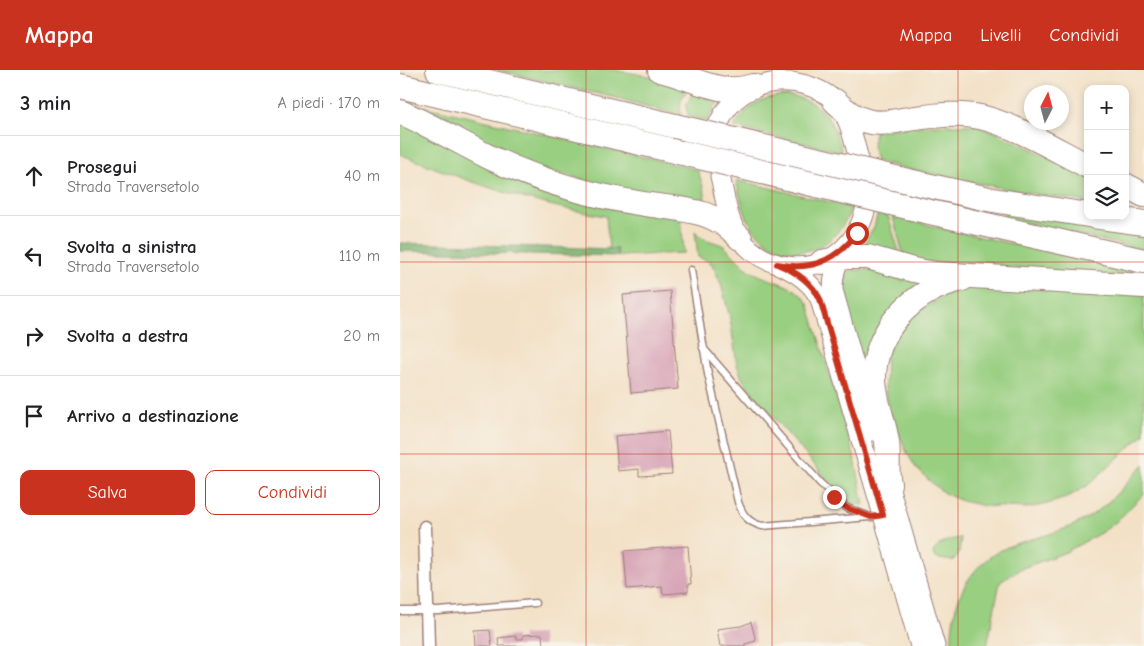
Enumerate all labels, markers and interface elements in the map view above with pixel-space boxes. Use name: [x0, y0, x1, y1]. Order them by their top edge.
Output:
text: Mappa: [25, 21, 94, 49]
text: Mappa: [900, 25, 952, 46]
text: Livelli: [980, 25, 1022, 46]
text: Condividi: [1050, 25, 1119, 46]
north arrow: [1024, 85, 1069, 130]
map controls: [1084, 85, 1129, 220]
button: +: [1084, 85, 1129, 130]
text: 3 min: [20, 91, 71, 115]
text: A piedi · 170 m: [277, 94, 380, 112]
button: −: [1084, 130, 1129, 175]
text: Prosegui: [67, 156, 137, 178]
icon: ahead: [20, 162, 48, 190]
text: 40 m: [344, 167, 380, 185]
button: layers: [1084, 175, 1129, 220]
text: Strada Traversetolo: [67, 178, 199, 196]
route start: [846, 222, 869, 245]
text: Svolta a sinistra: [67, 236, 197, 258]
icon: left: [20, 242, 48, 270]
text: 110 m: [339, 247, 380, 265]
text: Strada Traversetolo: [67, 258, 199, 276]
icon: right: [20, 322, 48, 350]
text: Svolta a destra: [67, 325, 188, 347]
text: 20 m: [343, 327, 380, 345]
icon: arrive: [20, 402, 48, 430]
text: Arrivo a destinazione: [67, 405, 239, 427]
button: Salva: [20, 470, 195, 515]
button: Condividi: [205, 470, 380, 515]
route end: [823, 486, 846, 509]

